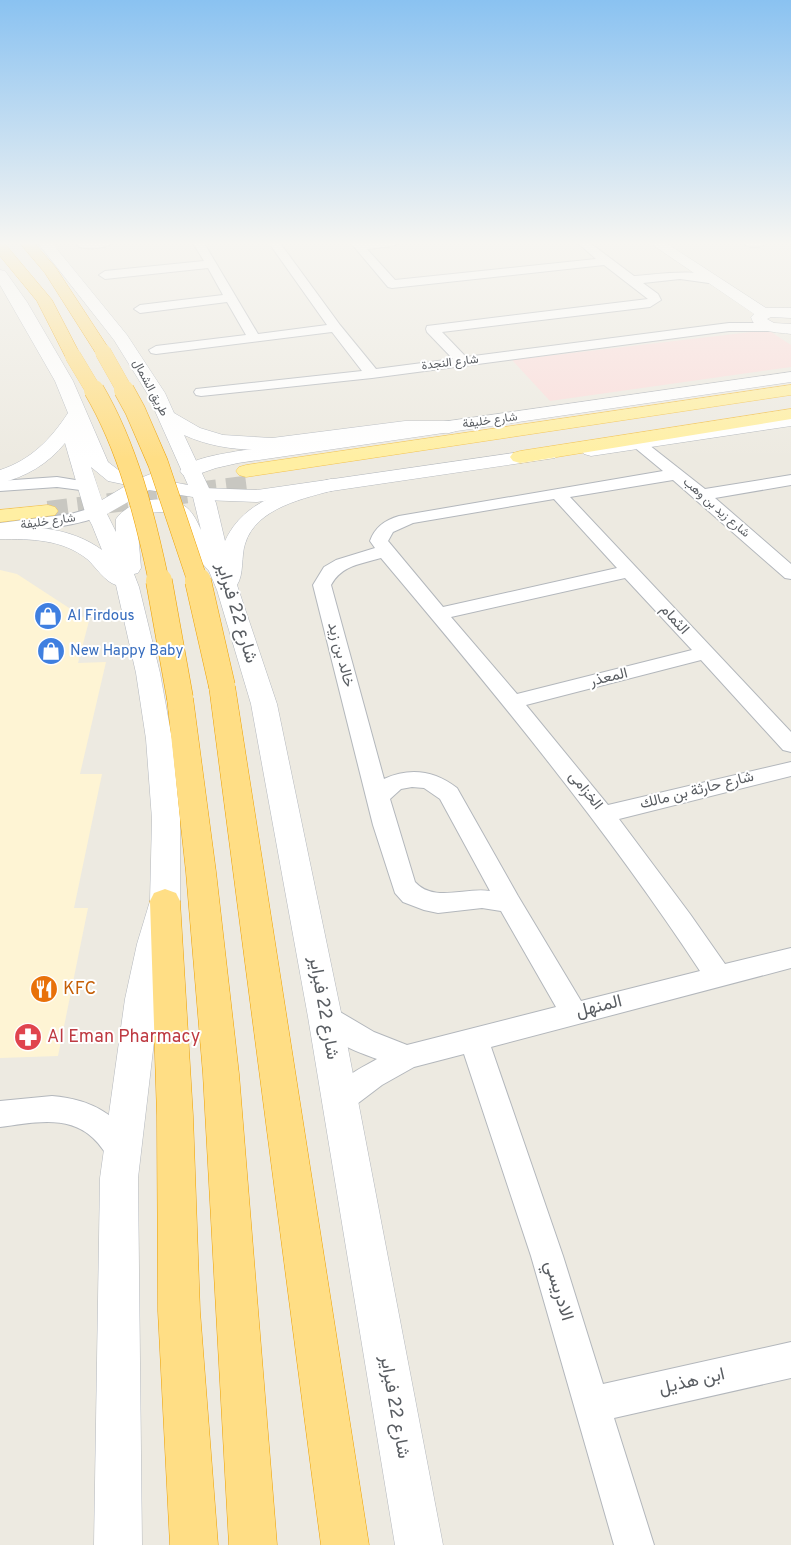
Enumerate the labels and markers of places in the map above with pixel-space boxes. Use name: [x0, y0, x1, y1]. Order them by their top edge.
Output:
shop icon: Al Firdous: [33, 601, 63, 631]
place label: Al Firdous: [67, 607, 135, 626]
shop icon: New Happy Baby: [36, 636, 66, 666]
place label: New Happy Baby: [70, 642, 183, 661]
restaurant icon: KFC: [29, 974, 59, 1004]
place label: KFC: [63, 978, 96, 1001]
pharmacy icon: Al Eman Pharmacy: [13, 1022, 43, 1052]
place label: Al Eman Pharmacy: [47, 1026, 200, 1049]

